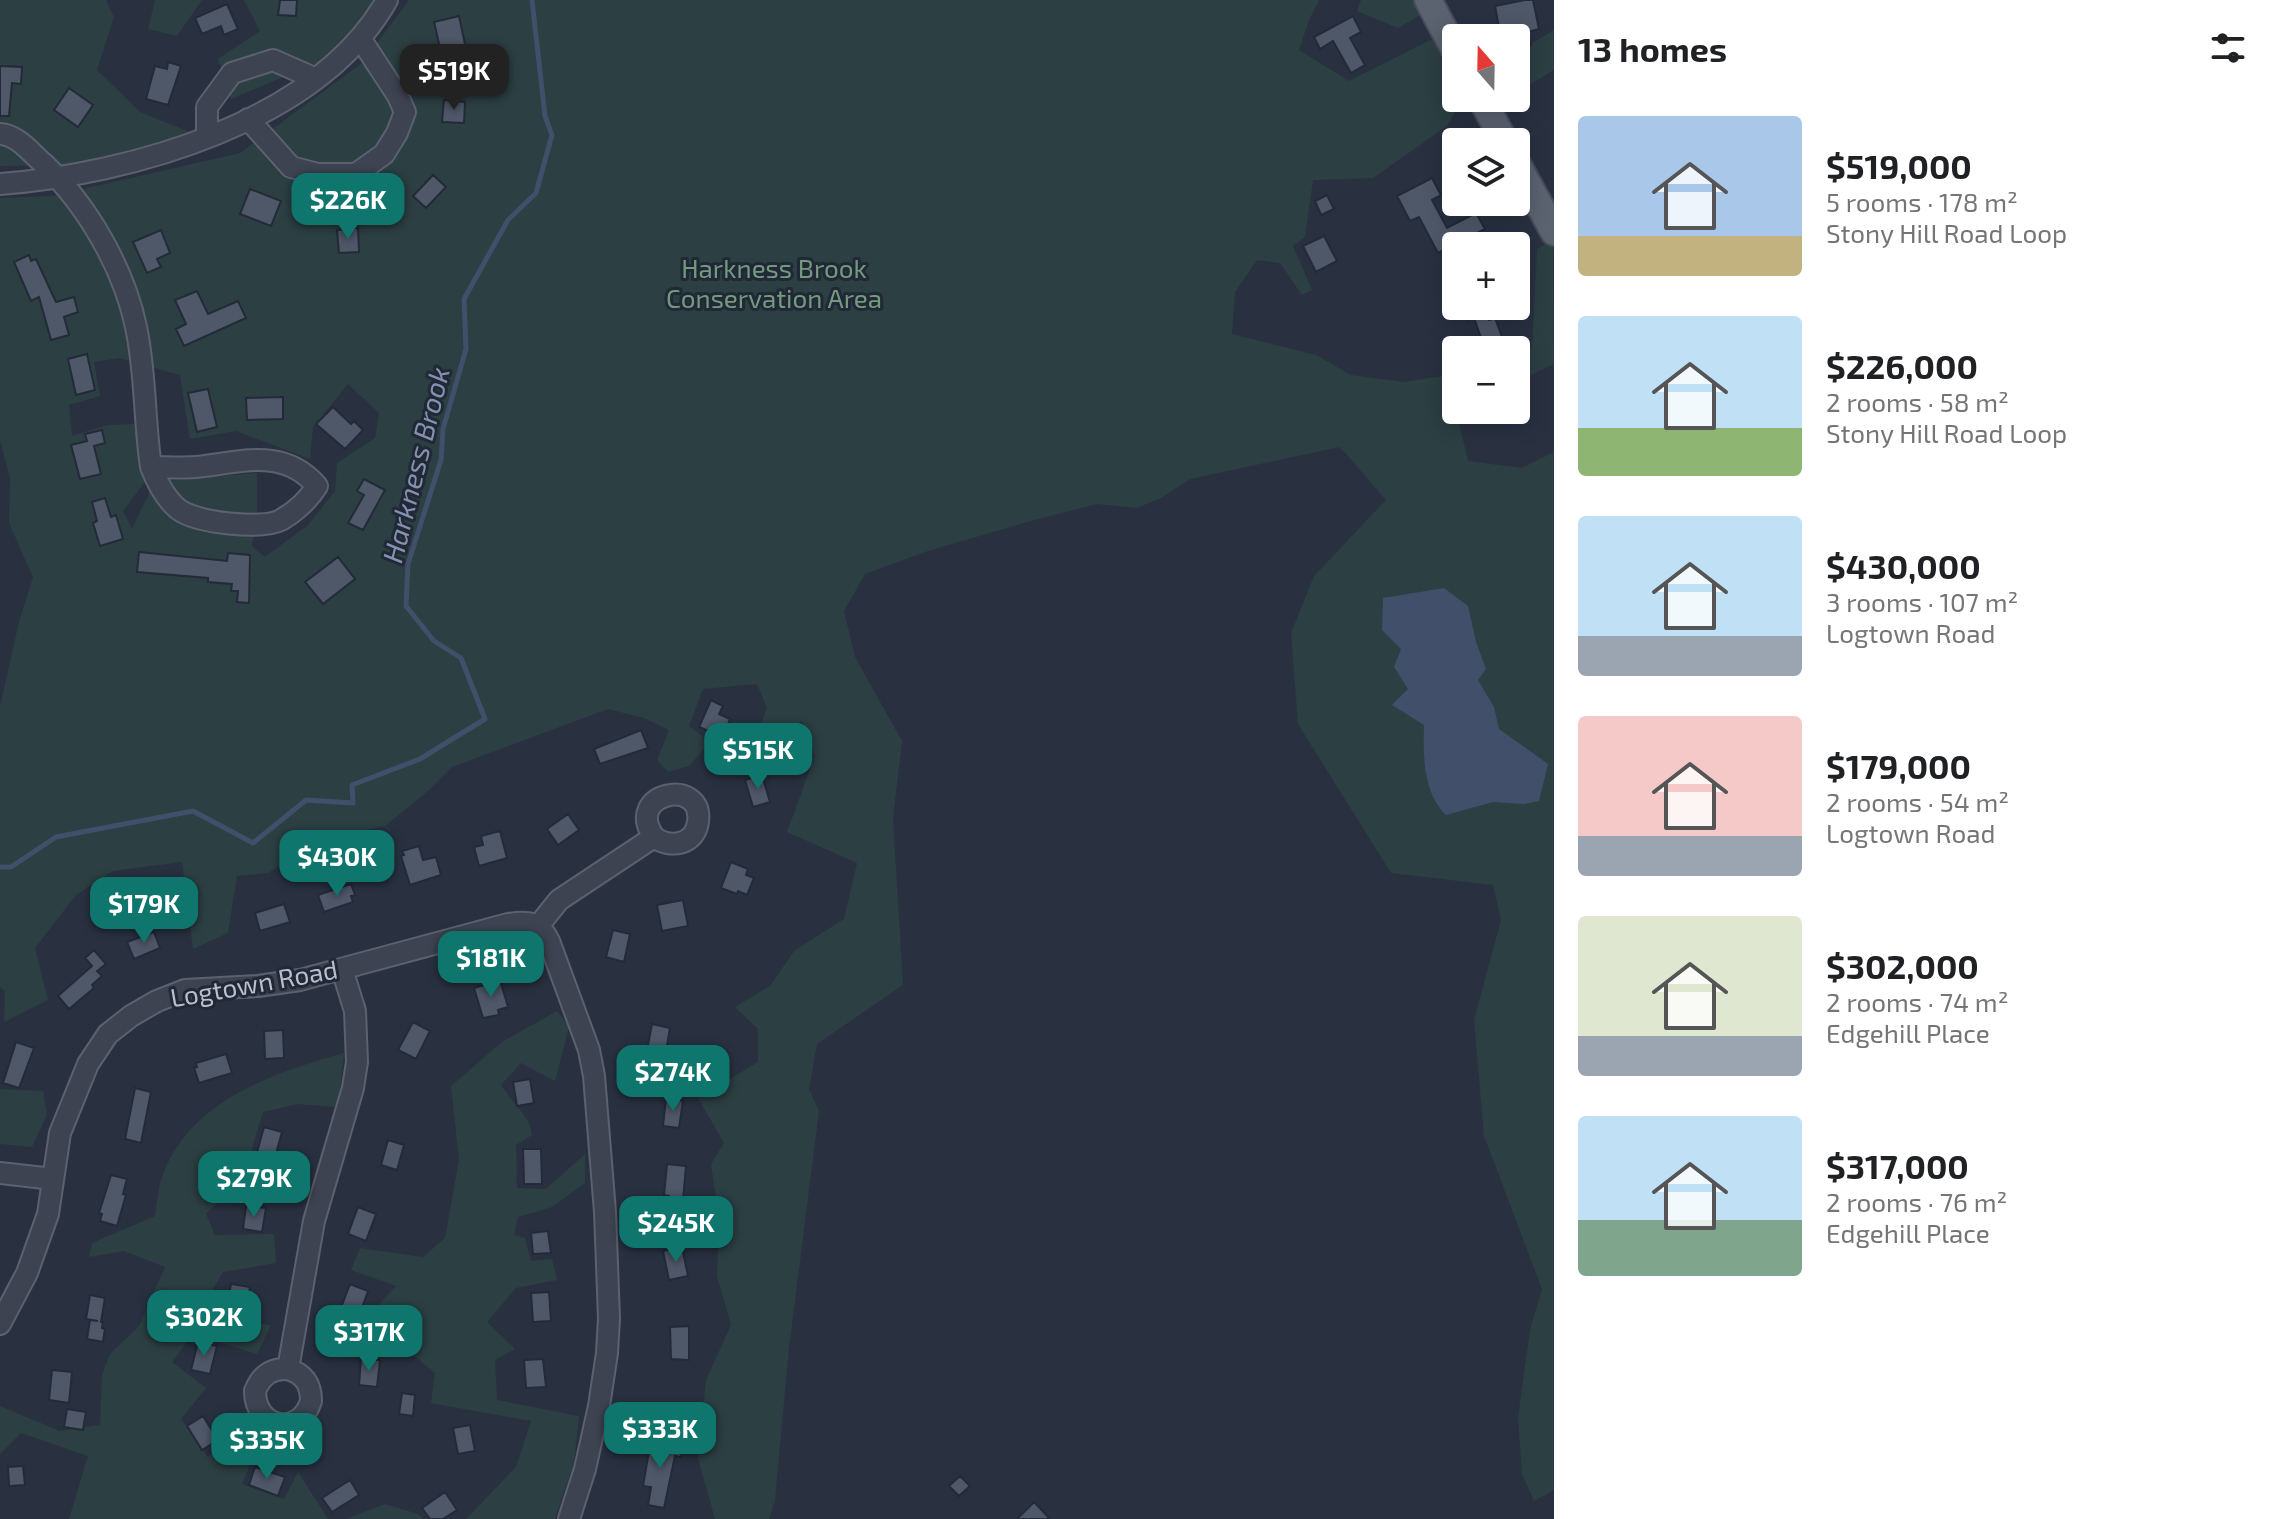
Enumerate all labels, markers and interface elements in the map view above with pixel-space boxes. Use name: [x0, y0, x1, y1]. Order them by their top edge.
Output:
north arrow: [1442, 24, 1530, 112]
map controls: [1442, 24, 1530, 424]
icon: filters: [2206, 26, 2250, 70]
text: 13 homes: [1578, 28, 1727, 69]
pin: $519K: [398, 44, 510, 112]
text: $519K: [418, 54, 490, 85]
button: layers: [1442, 128, 1530, 216]
text: $519,000: [1826, 145, 1972, 186]
icon: home: [1642, 148, 1738, 244]
pin: $226K: [292, 173, 404, 241]
text: $226K: [309, 183, 387, 214]
text: 5 rooms · 178 m²: [1826, 186, 2018, 217]
text: Stony Hill Road Loop: [1826, 217, 2067, 248]
button: +: [1442, 232, 1530, 320]
park label: Harkness Brook Conservation Area: [666, 252, 882, 313]
button: −: [1442, 336, 1530, 424]
text: $226,000: [1826, 345, 1978, 386]
icon: home: [1642, 348, 1738, 444]
water label: Harkness Brook: [374, 363, 456, 566]
text: 2 rooms · 58 m²: [1826, 386, 2009, 417]
text: Stony Hill Road Loop: [1826, 417, 2067, 448]
text: $430,000: [1826, 545, 1981, 586]
icon: home: [1642, 548, 1738, 644]
text: 3 rooms · 107 m²: [1826, 586, 2018, 617]
text: Logtown Road: [1826, 617, 1995, 648]
pin: $515K: [702, 723, 814, 791]
text: $515K: [722, 733, 794, 764]
text: $179,000: [1826, 745, 1971, 786]
icon: home: [1642, 748, 1738, 844]
text: 2 rooms · 54 m²: [1826, 786, 2009, 817]
text: Logtown Road: [1826, 817, 1995, 848]
pin: $430K: [281, 830, 393, 898]
text: $430K: [297, 840, 377, 871]
pin: $179K: [88, 877, 200, 945]
text: $179K: [108, 887, 180, 918]
pin: $181K: [435, 931, 547, 999]
text: $181K: [456, 941, 526, 972]
text: $302,000: [1826, 945, 1979, 986]
icon: home: [1642, 948, 1738, 1044]
street label: Logtown Road: [168, 953, 340, 1012]
text: 2 rooms · 74 m²: [1826, 986, 2008, 1017]
text: Edgehill Place: [1826, 1017, 1990, 1048]
pin: $274K: [617, 1045, 729, 1113]
text: $274K: [635, 1055, 711, 1086]
text: $317,000: [1826, 1145, 1969, 1186]
icon: home: [1642, 1148, 1738, 1244]
pin: $279K: [198, 1151, 310, 1219]
text: $279K: [216, 1161, 292, 1192]
text: 2 rooms · 76 m²: [1826, 1186, 2007, 1217]
pin: $245K: [620, 1196, 732, 1264]
text: $245K: [637, 1206, 715, 1237]
text: Edgehill Place: [1826, 1217, 1990, 1248]
pin: $302K: [148, 1290, 260, 1358]
text: $302K: [165, 1300, 243, 1331]
pin: $317K: [313, 1305, 425, 1373]
text: $317K: [333, 1315, 405, 1346]
pin: $333K: [604, 1402, 716, 1470]
text: $333K: [622, 1412, 698, 1443]
pin: $335K: [211, 1413, 323, 1481]
text: $335K: [229, 1423, 305, 1454]

